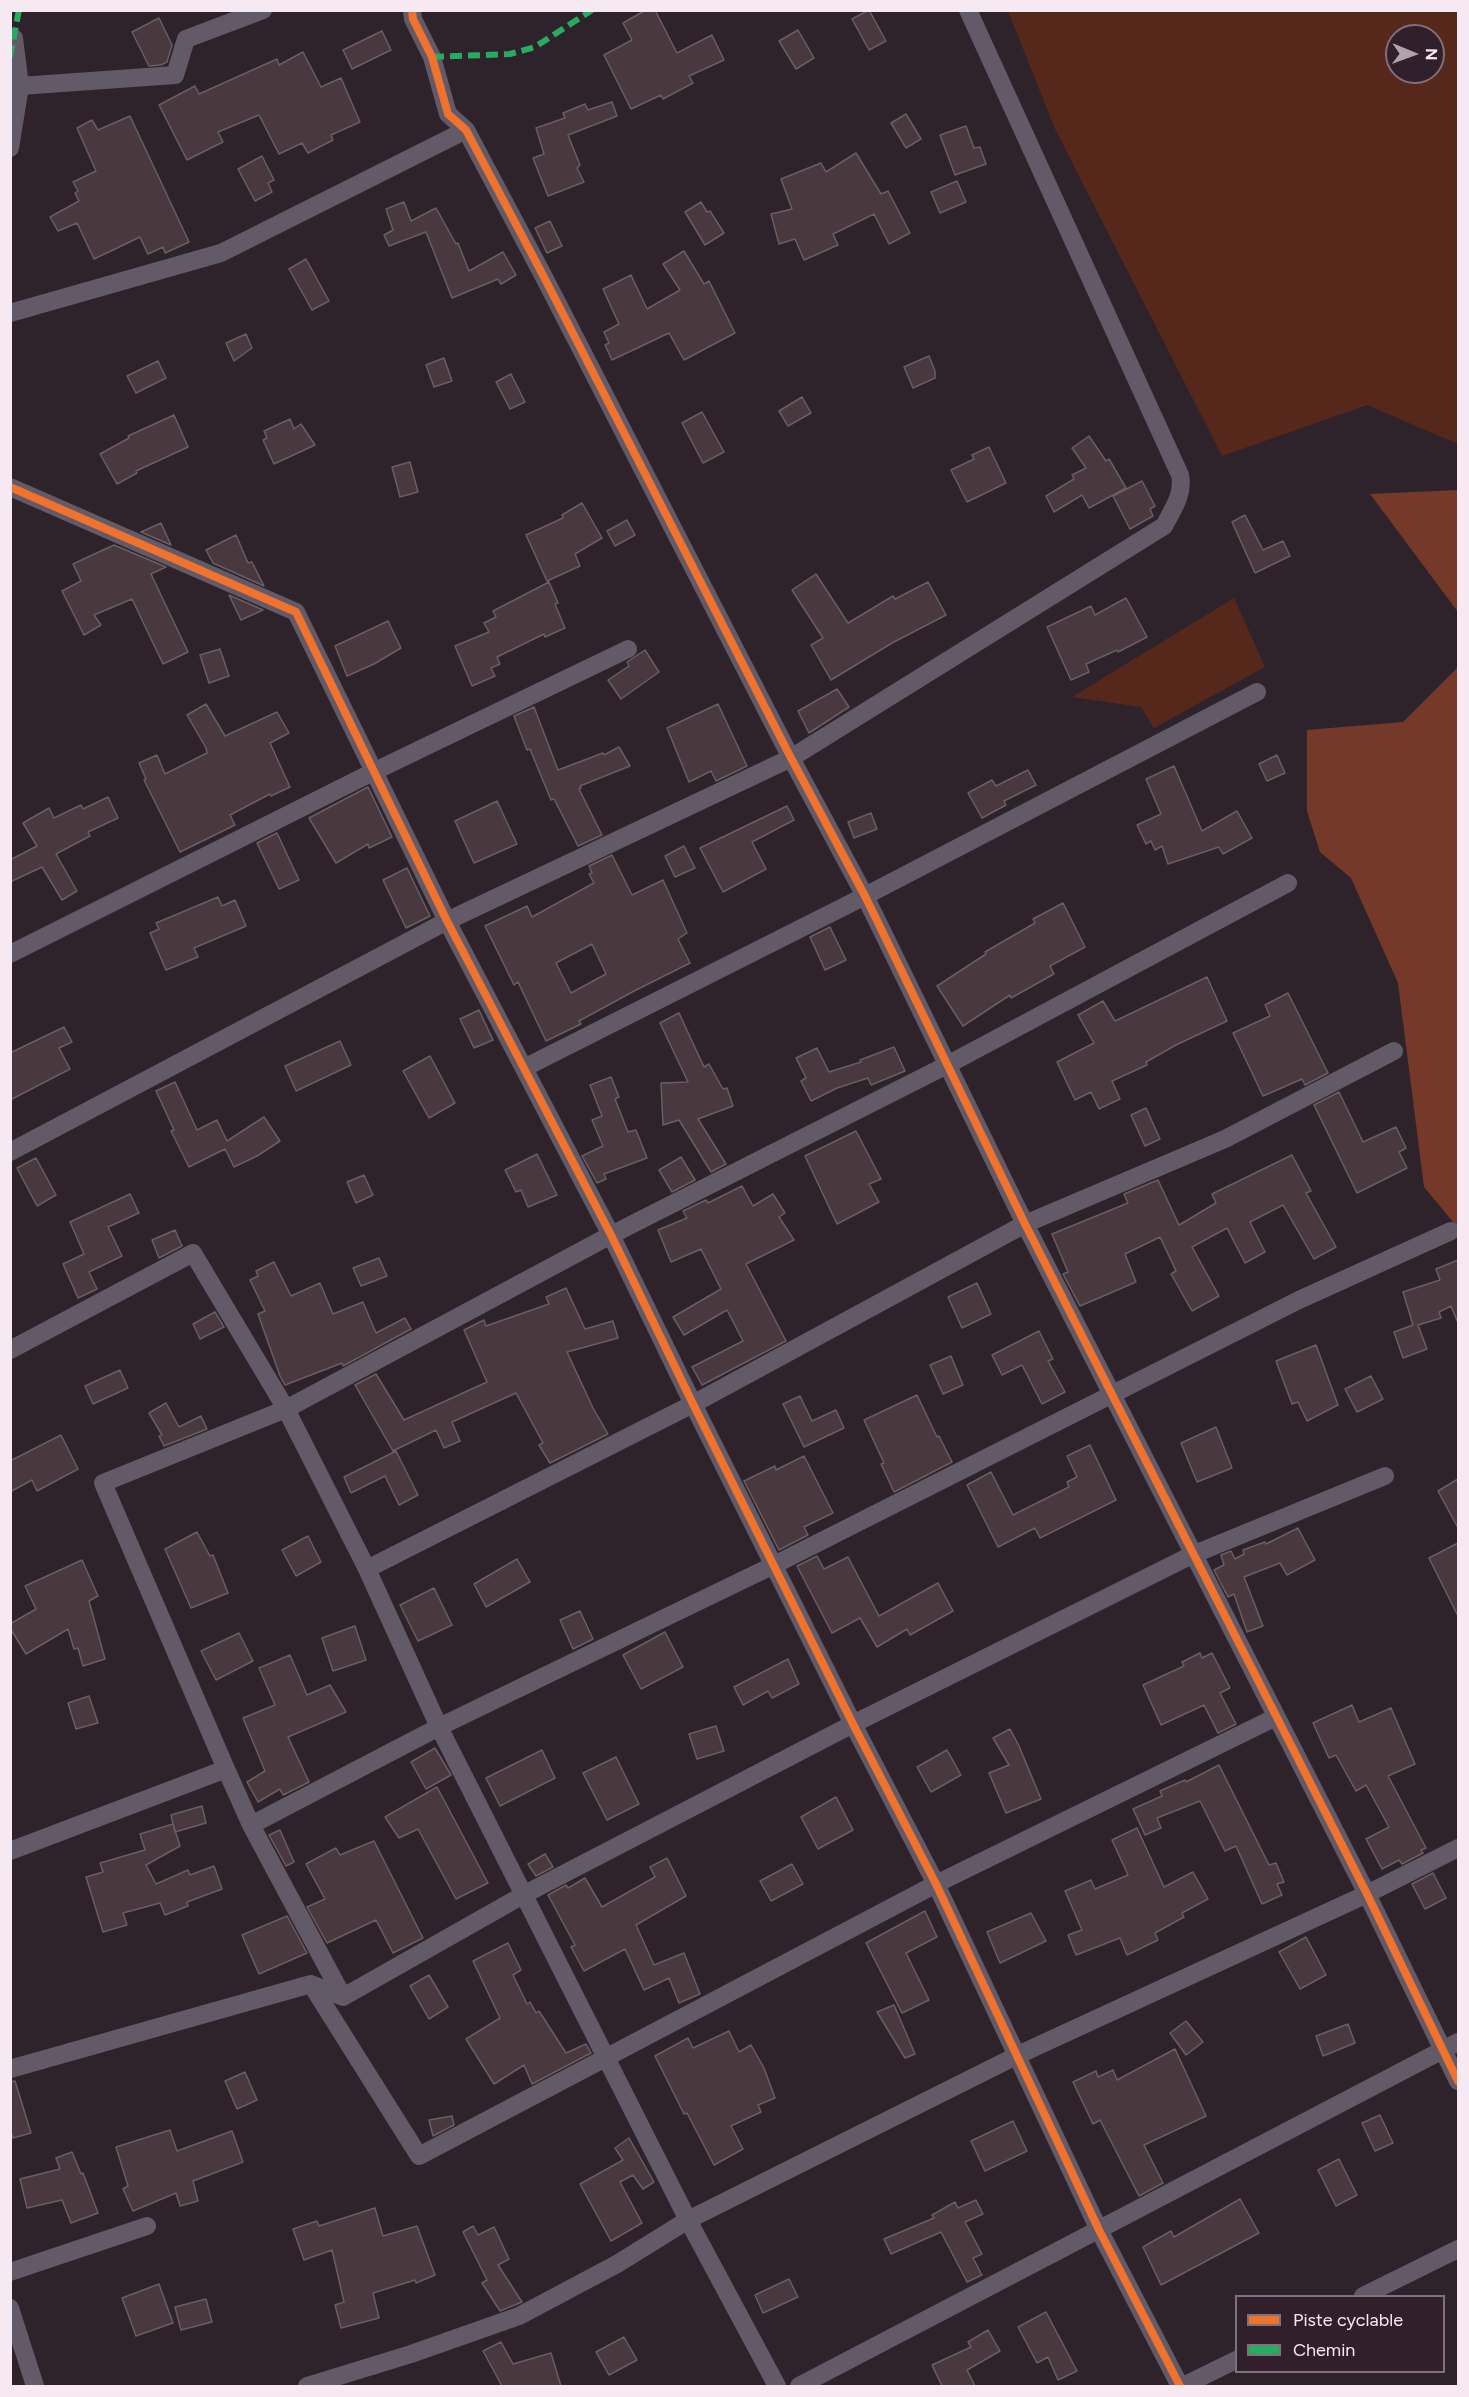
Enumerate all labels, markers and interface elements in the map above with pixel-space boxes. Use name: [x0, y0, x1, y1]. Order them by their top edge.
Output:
north arrow: [1385, 24, 1445, 84]
text: N: [1422, 48, 1441, 61]
legend: [1235, 2295, 1445, 2373]
text: Piste cyclable: [1293, 2309, 1403, 2331]
text: Chemin: [1293, 2339, 1355, 2361]

